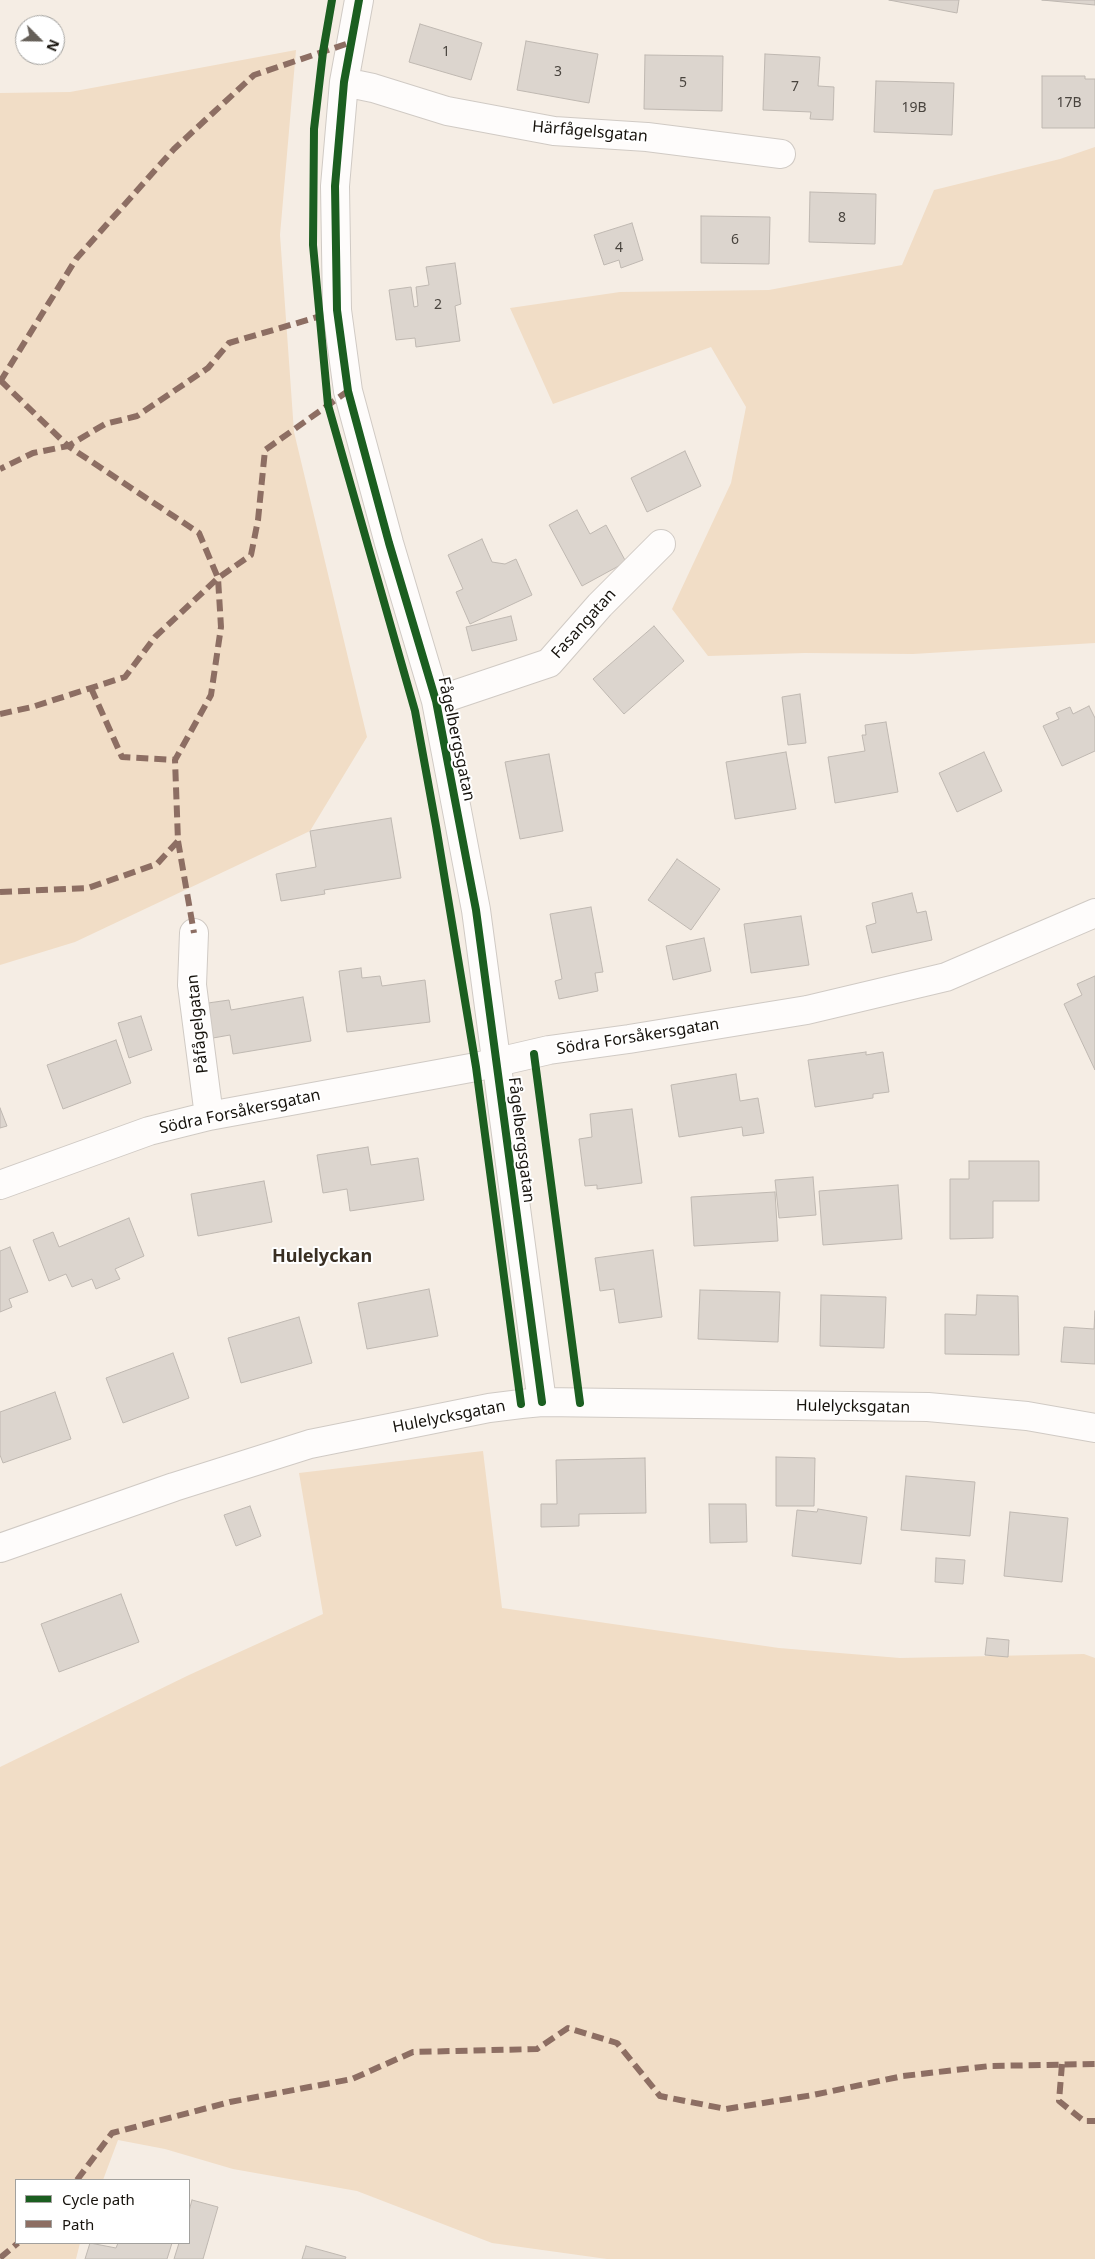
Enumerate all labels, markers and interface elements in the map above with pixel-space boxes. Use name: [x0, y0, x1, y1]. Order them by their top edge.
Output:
north arrow: [15, 15, 65, 65]
text: N: [42, 37, 64, 55]
house number: 1: [442, 44, 450, 60]
house number: 3: [554, 64, 562, 80]
house number: 5: [679, 75, 687, 91]
house number: 7: [791, 79, 799, 95]
house number: 17B: [1056, 95, 1082, 111]
house number: 19B: [901, 100, 927, 116]
street label: Härfågelsgatan: [531, 117, 649, 147]
house number: 8: [838, 210, 846, 226]
house number: 6: [731, 232, 739, 248]
house number: 4: [615, 240, 623, 256]
house number: 2: [434, 297, 442, 313]
street label: Fasangatan: [548, 585, 620, 663]
street label: Fågelbergsgatan: [433, 675, 479, 803]
street label: Påfågelgatan: [183, 973, 213, 1075]
street label: Södra Forsåkersgatan: [555, 1015, 721, 1059]
street label: Fågelbergsgatan: [504, 1076, 538, 1204]
street label: Södra Forsåkersgatan: [158, 1086, 322, 1138]
district label: Hulelyckan: [272, 1246, 372, 1268]
street label: Hulelycksgatan: [796, 1396, 910, 1418]
street label: Hulelycksgatan: [391, 1397, 507, 1437]
legend: [15, 2179, 190, 2244]
text: Cycle path: [62, 2189, 135, 2209]
text: Path: [62, 2214, 94, 2234]

